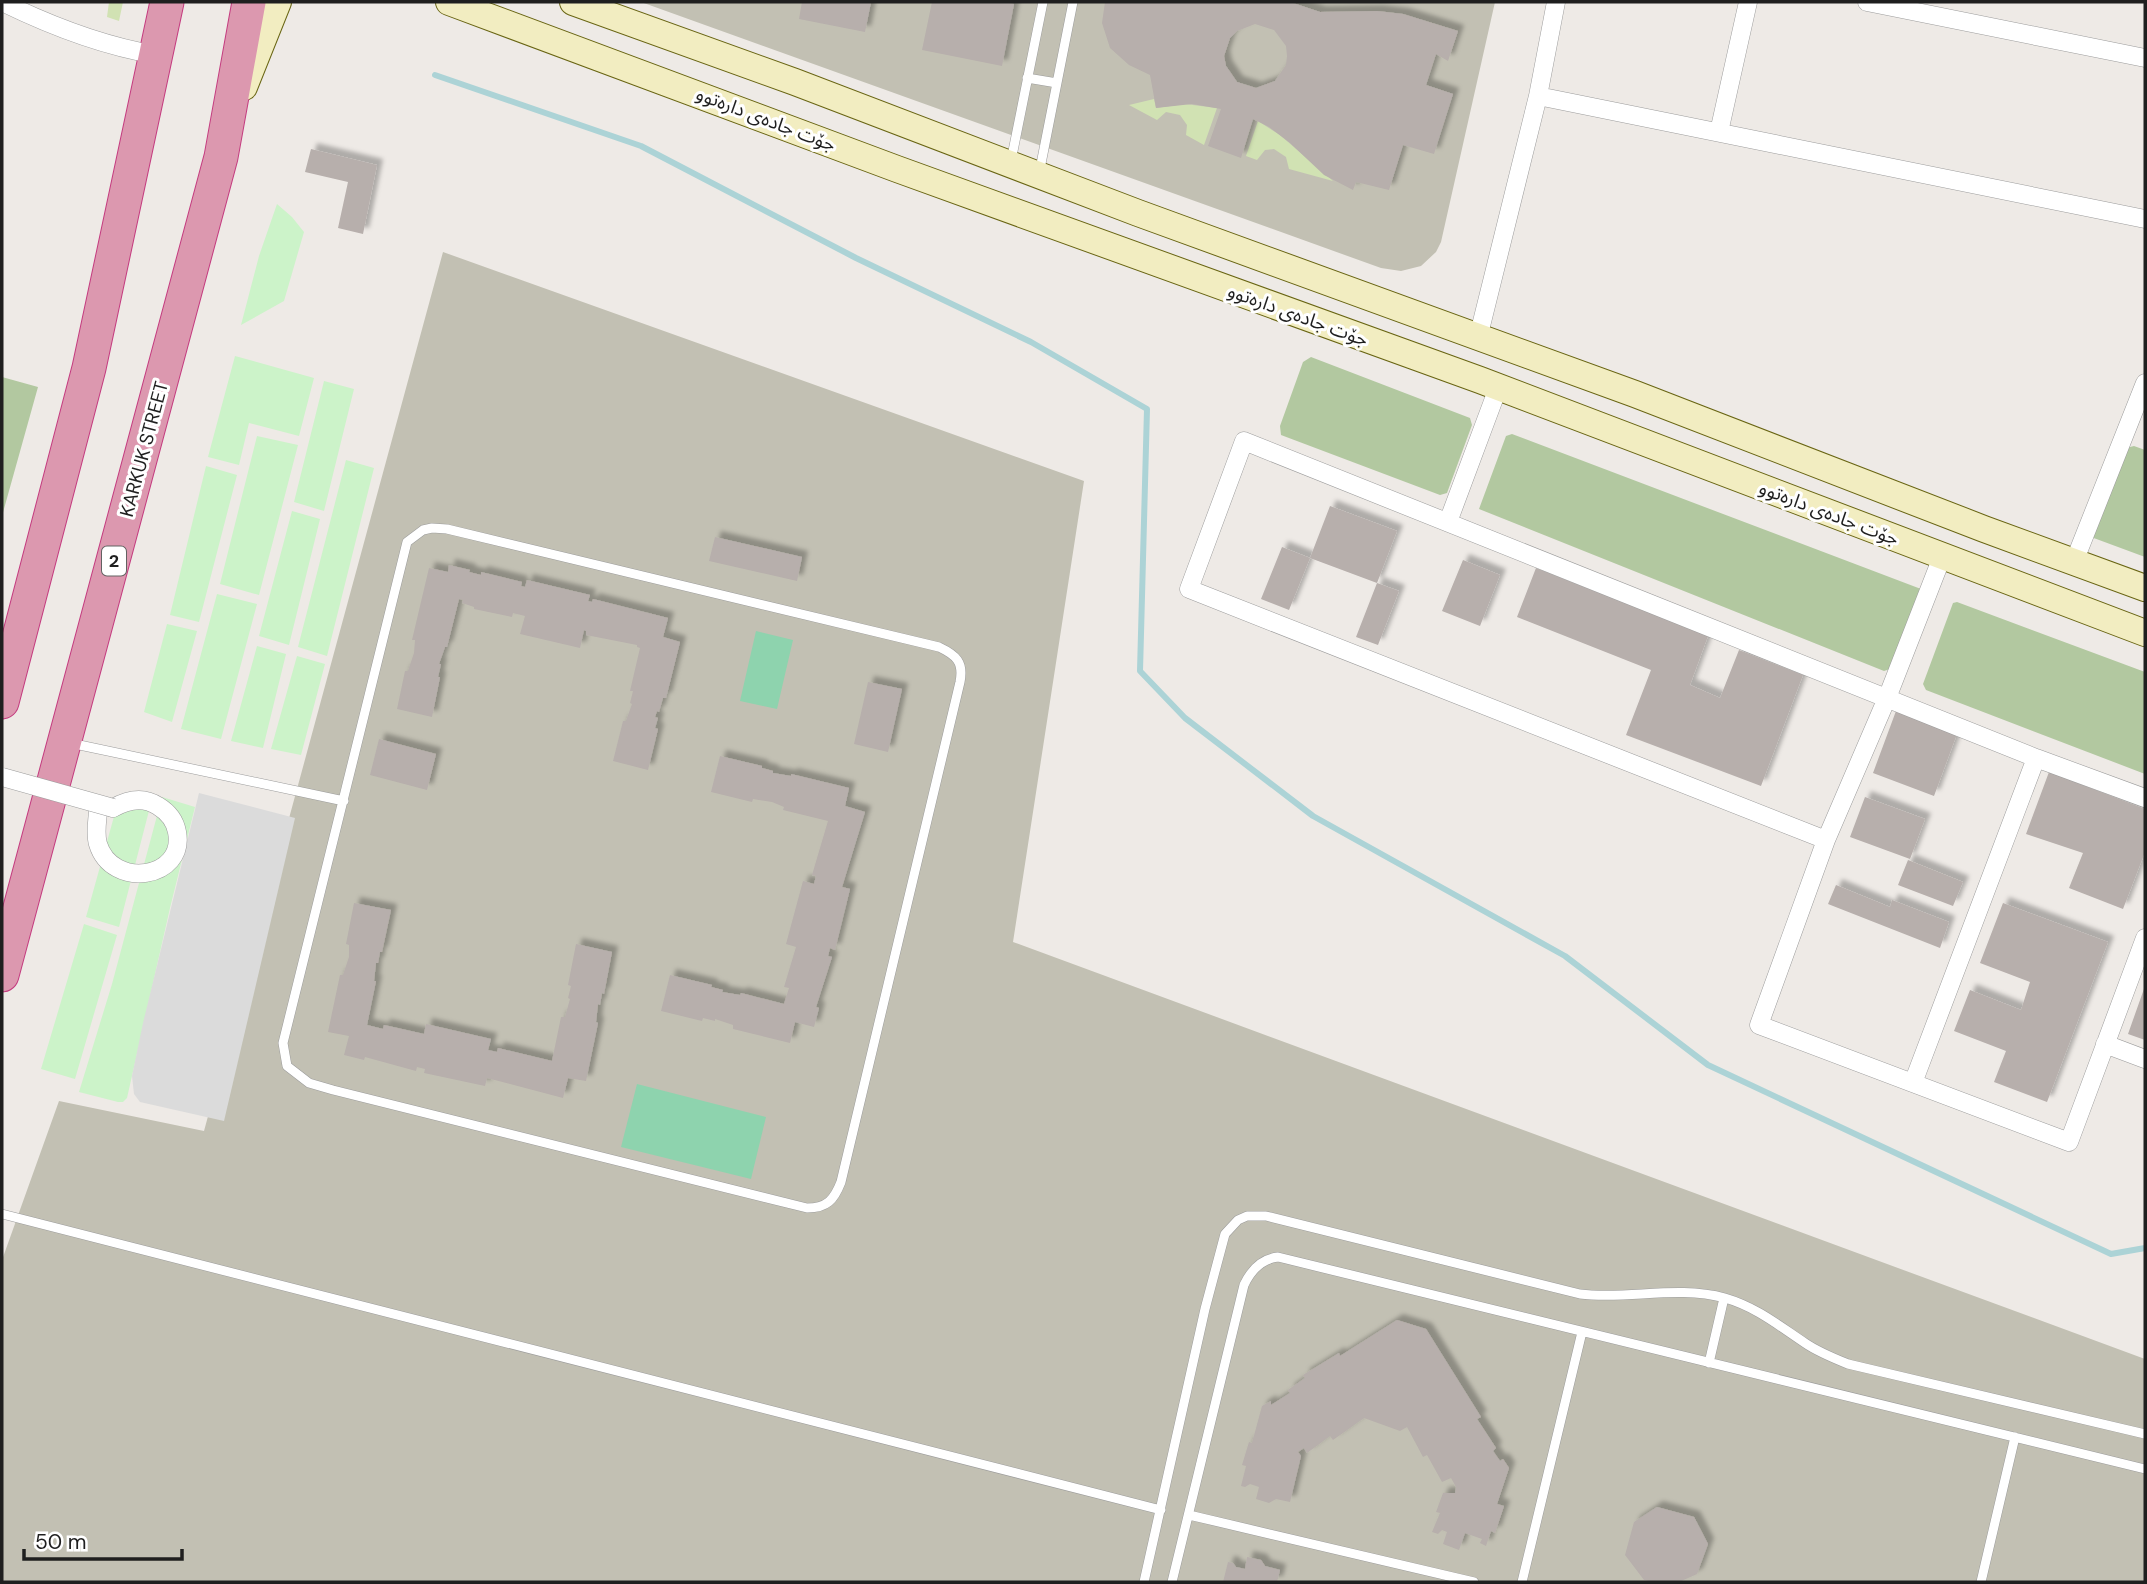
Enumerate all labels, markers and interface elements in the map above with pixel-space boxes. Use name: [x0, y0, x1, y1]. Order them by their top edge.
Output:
street label: جۆت جادەی دارەتوو: [693, 81, 839, 157]
street label: جۆت جادەی دارەتوو: [1224, 278, 1372, 352]
street label: KARKUK STREET: [114, 378, 174, 520]
street label: جۆت جادەی دارەتوو: [1756, 475, 1902, 551]
road number: 2: [102, 546, 126, 576]
scale bar: [24, 1518, 182, 1562]
text: 50 m: [35, 1528, 86, 1556]

